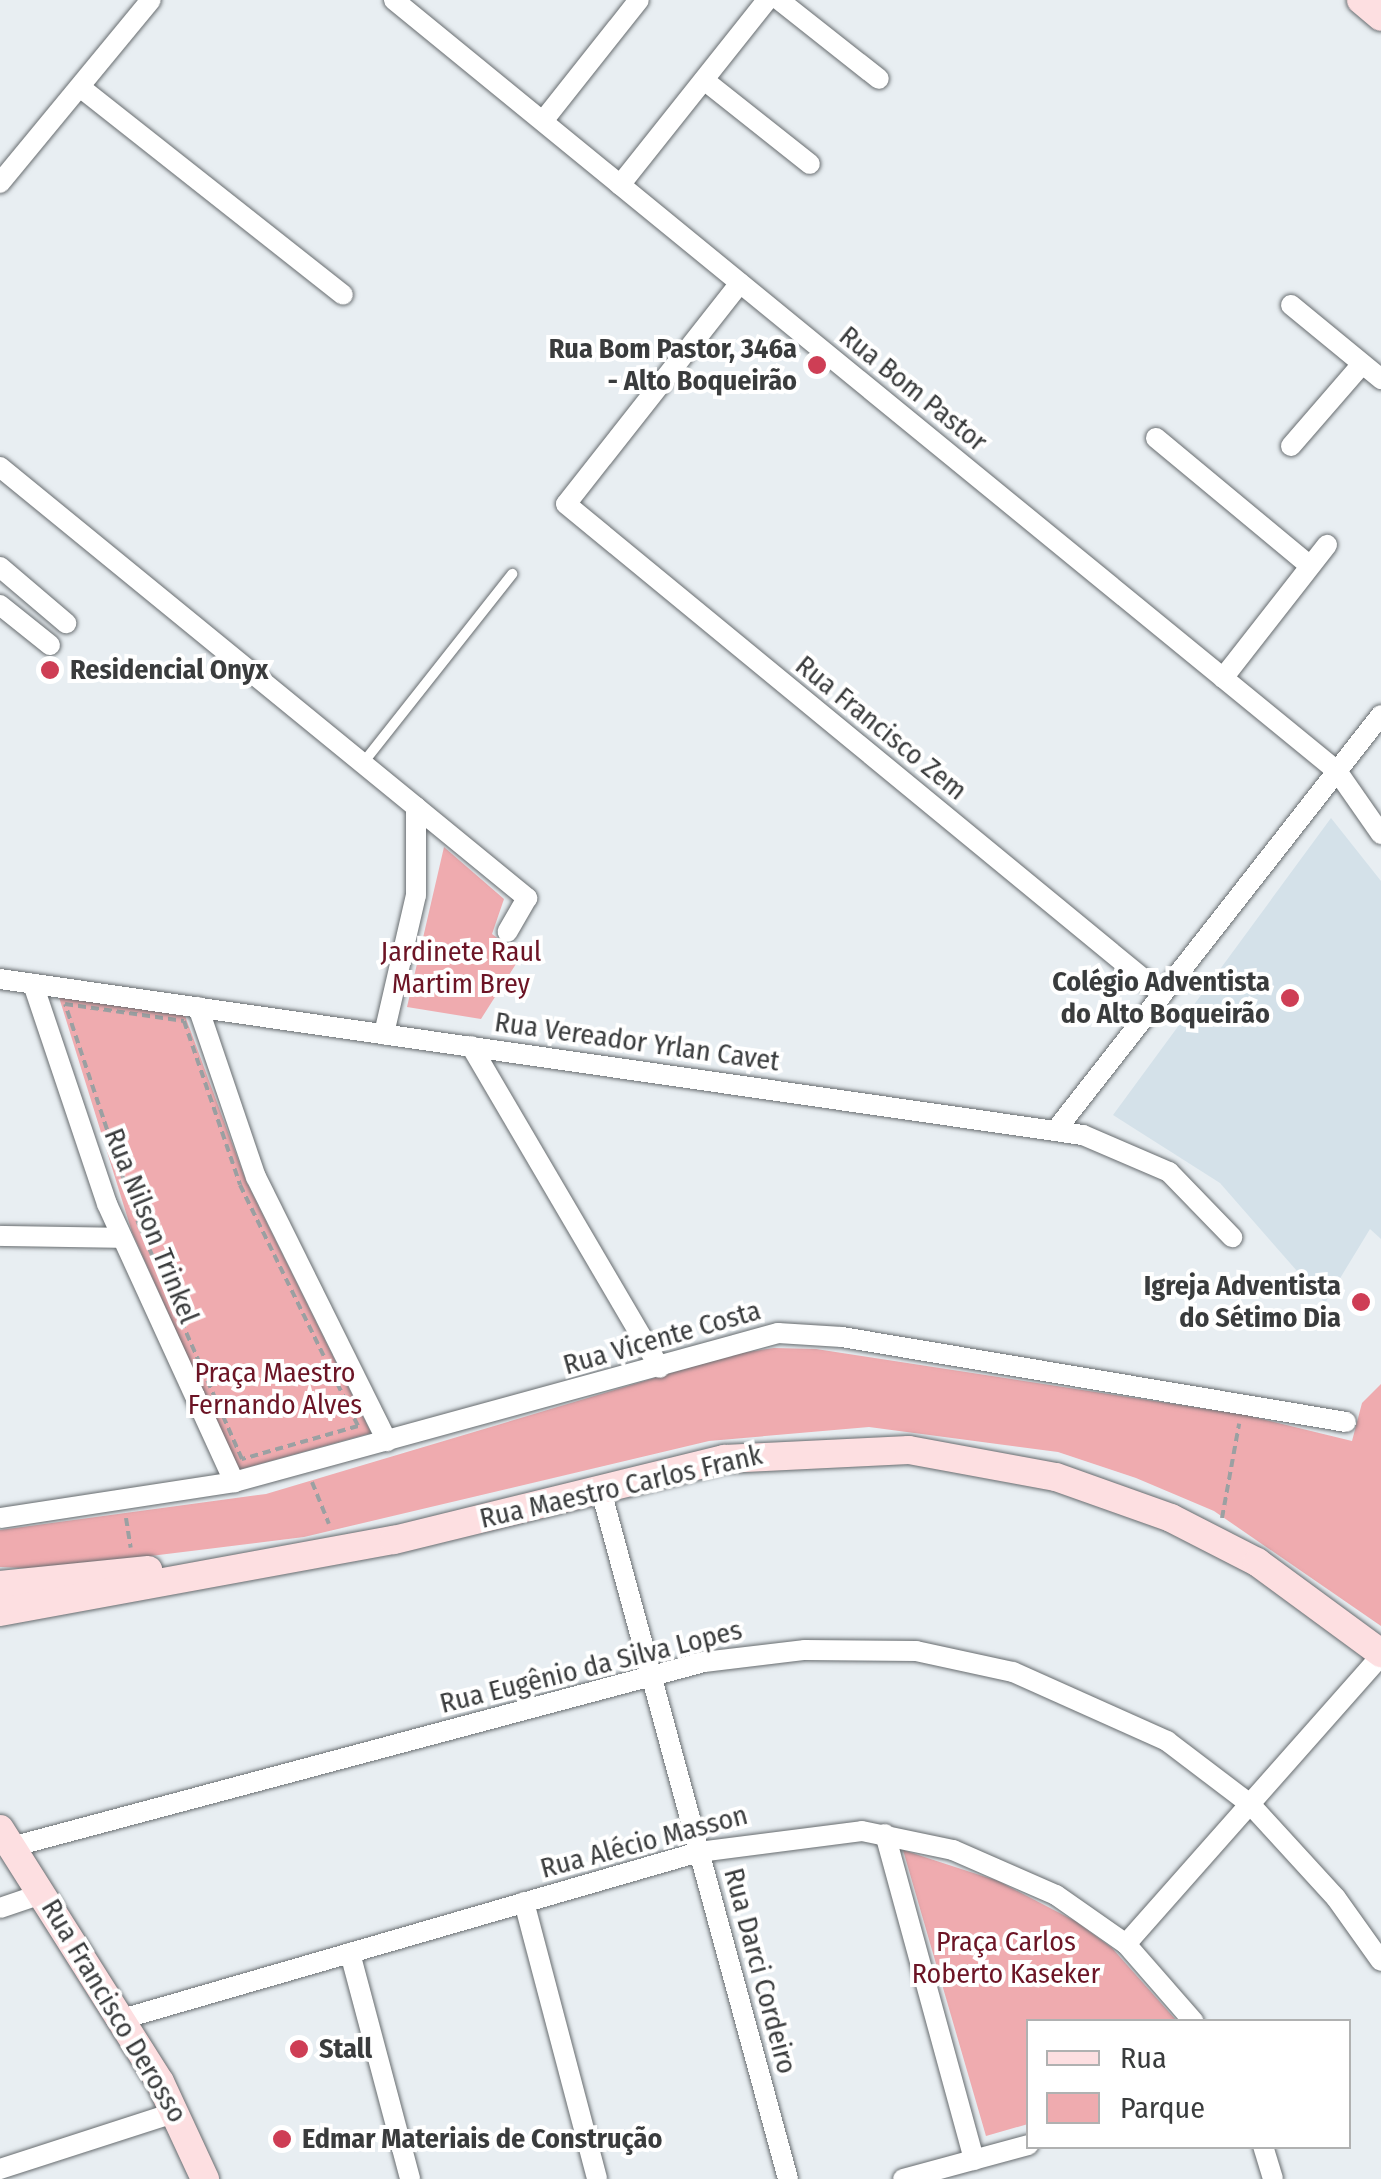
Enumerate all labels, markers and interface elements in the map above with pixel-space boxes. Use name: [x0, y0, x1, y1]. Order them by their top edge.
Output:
street label: Rua Bom Pastor: [832, 319, 994, 459]
place label: Rua Bom Pastor, 346a - Alto Boqueirão: [549, 332, 797, 398]
marker: Rua Bom Pastor, 346a - Alto Boqueirão: [806, 354, 828, 376]
street label: Rua Francisco Zem: [789, 649, 973, 807]
place label: Residencial Onyx: [70, 653, 268, 687]
marker: Residencial Onyx: [39, 659, 61, 681]
park label: Jardinete Raul Martim Brey: [381, 935, 541, 1001]
place label: Colégio Adventista do Alto Boqueirão: [1052, 965, 1270, 1031]
marker: Colégio Adventista do Alto Boqueirão: [1279, 987, 1301, 1009]
street label: Rua Vereador Yrlan Cavet: [492, 1005, 782, 1079]
street label: Rua Nilson Trinkel: [97, 1124, 205, 1328]
place label: Igreja Adventista do Sétimo Dia: [1144, 1269, 1341, 1335]
marker: Igreja Adventista do Sétimo Dia: [1350, 1291, 1372, 1313]
street label: Rua Vicente Costa: [559, 1294, 765, 1382]
park label: Praça Maestro Fernando Alves: [188, 1356, 362, 1422]
street label: Rua Maestro Carlos Frank: [477, 1438, 765, 1536]
street label: Rua Eugênio da Silva Lopes: [436, 1613, 746, 1721]
street label: Rua Alécio Masson: [537, 1798, 751, 1886]
street label: Rua Darci Cordeiro: [716, 1864, 804, 2078]
street label: Rua Francisco Derosso: [34, 1893, 194, 2129]
park label: Praça Carlos Roberto Kaseker: [912, 1925, 1100, 1991]
legend: [1026, 2019, 1351, 2149]
place label: Stall: [319, 2032, 372, 2066]
marker: Stall: [288, 2038, 310, 2060]
text: Rua: [1120, 2040, 1167, 2076]
text: Parque: [1120, 2090, 1205, 2126]
place label: Edmar Materiais de Construção: [302, 2122, 662, 2156]
marker: Edmar Materiais de Construção: [271, 2128, 293, 2150]

